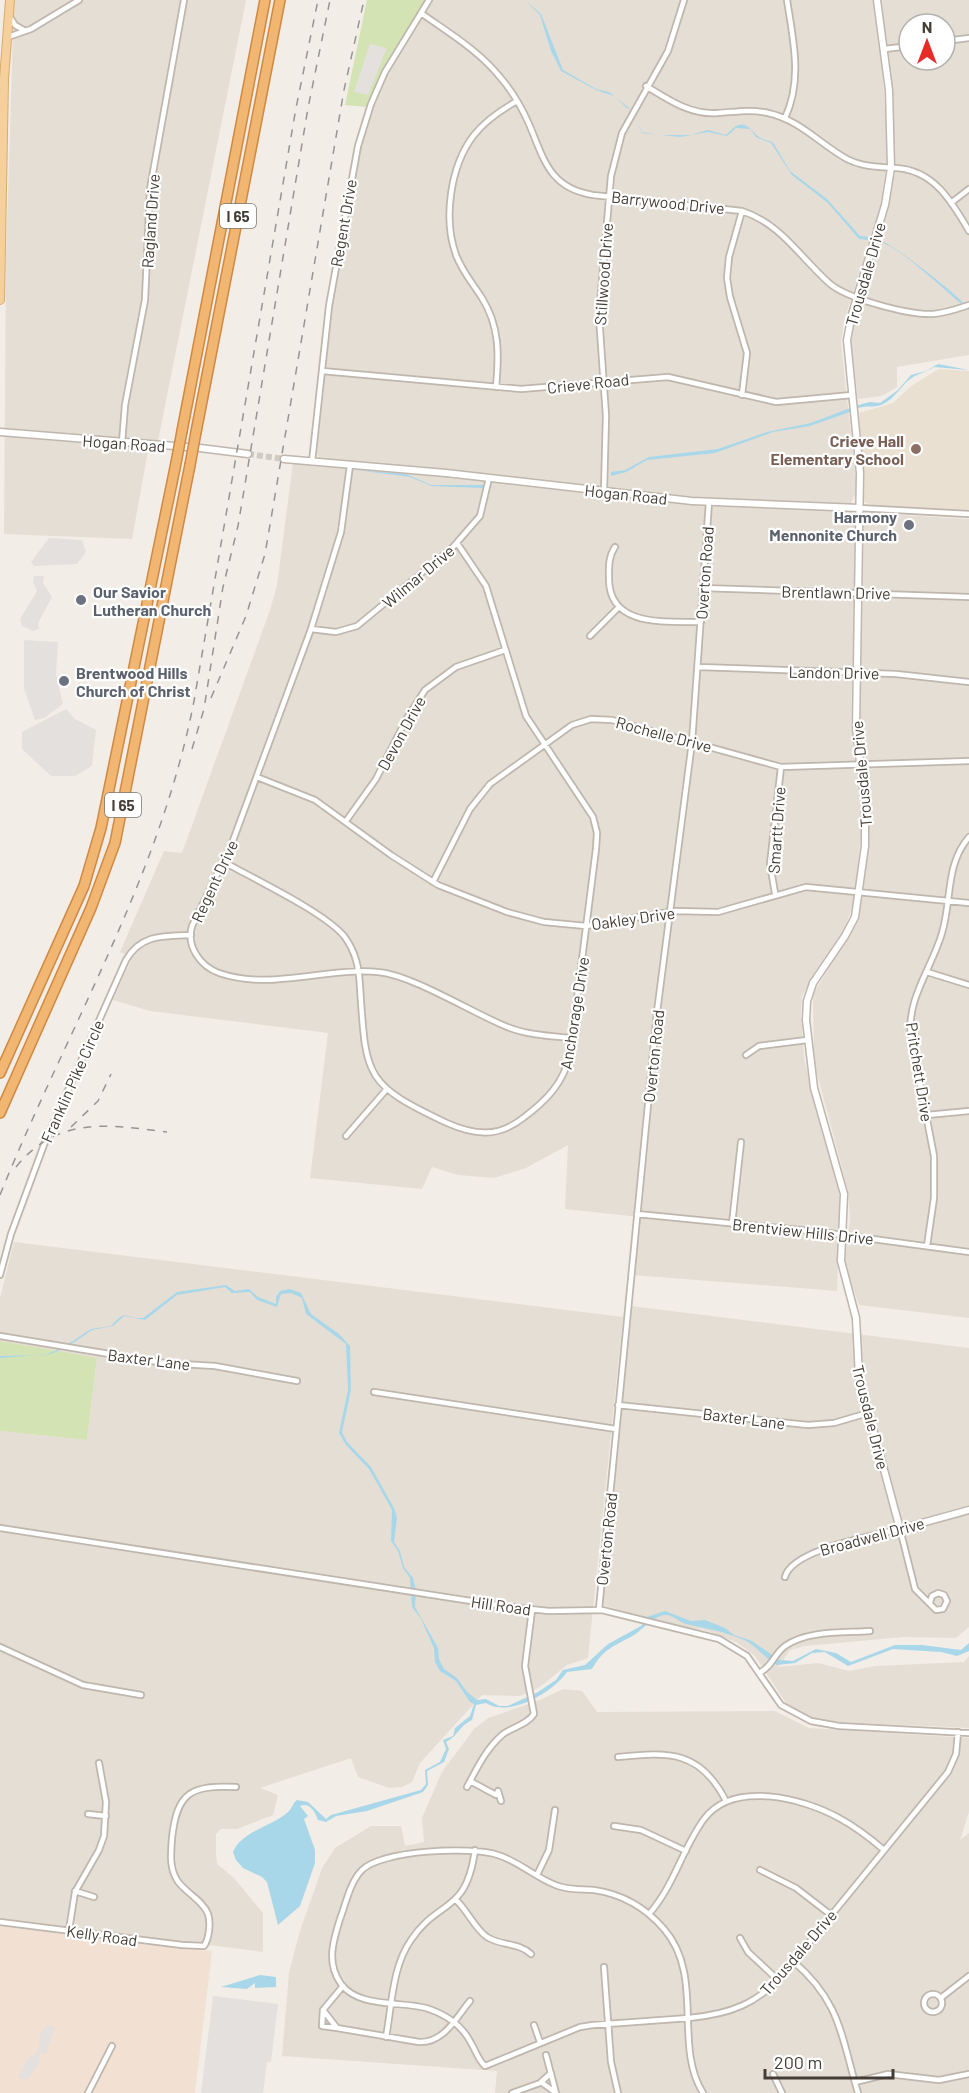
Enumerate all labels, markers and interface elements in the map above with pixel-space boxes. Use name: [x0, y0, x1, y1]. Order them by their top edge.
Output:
north arrow: [897, 12, 957, 72]
text: N: [922, 17, 932, 36]
street label: Ragland Drive: [137, 173, 163, 269]
street label: Regent Drive: [326, 178, 360, 268]
street label: Barrywood Drive: [610, 187, 726, 217]
road number: I 65: [220, 204, 256, 228]
street label: Trousdale Drive: [841, 220, 889, 328]
street label: Stillwood Drive: [590, 222, 616, 326]
street label: Crieve Road: [546, 369, 630, 397]
street label: Hogan Road: [82, 431, 166, 455]
place label: Crieve Hall Elementary School: [771, 431, 904, 468]
marker: Crieve Hall Elementary School: [909, 442, 923, 456]
street label: Hogan Road: [584, 480, 668, 508]
place label: Harmony Mennonite Church: [769, 507, 897, 544]
marker: Harmony Mennonite Church: [902, 518, 916, 532]
street label: Overton Road: [691, 526, 717, 620]
street label: Wilmar Drive: [378, 540, 458, 612]
place label: Our Savior Lutheran Church: [93, 582, 211, 619]
street label: Brentlawn Drive: [781, 582, 891, 602]
marker: Our Savior Lutheran Church: [74, 593, 88, 607]
street label: Landon Drive: [788, 662, 880, 682]
place label: Brentwood Hills Church of Christ: [76, 663, 191, 700]
marker: Brentwood Hills Church of Christ: [57, 674, 71, 688]
street label: Devon Drive: [373, 693, 429, 773]
street label: Rochelle Drive: [614, 712, 714, 756]
street label: Trousdale Drive: [847, 720, 875, 828]
street label: Smartt Drive: [763, 786, 789, 874]
road number: I 65: [105, 793, 141, 817]
street label: Regent Drive: [187, 837, 241, 925]
street label: Oakley Drive: [590, 903, 676, 933]
street label: Anchorage Drive: [556, 955, 592, 1071]
street label: Overton Road: [639, 1009, 667, 1103]
street label: Franklin Pike Circle: [36, 1017, 108, 1145]
street label: Pritchett Drive: [903, 1021, 937, 1123]
street label: Brentview Hills Drive: [731, 1214, 875, 1248]
street label: Baxter Lane: [107, 1345, 191, 1373]
street label: Trousdale Drive: [849, 1363, 893, 1471]
street label: Baxter Lane: [702, 1404, 786, 1432]
street label: Overton Road: [592, 1492, 620, 1586]
street label: Broadwell Drive: [818, 1513, 926, 1559]
street label: Hill Road: [470, 1591, 532, 1619]
street label: Trousdale Drive: [756, 1905, 840, 1999]
street label: Kelly Road: [65, 1921, 139, 1949]
scale bar: [765, 2042, 892, 2080]
text: 200 m: [774, 2051, 822, 2073]

